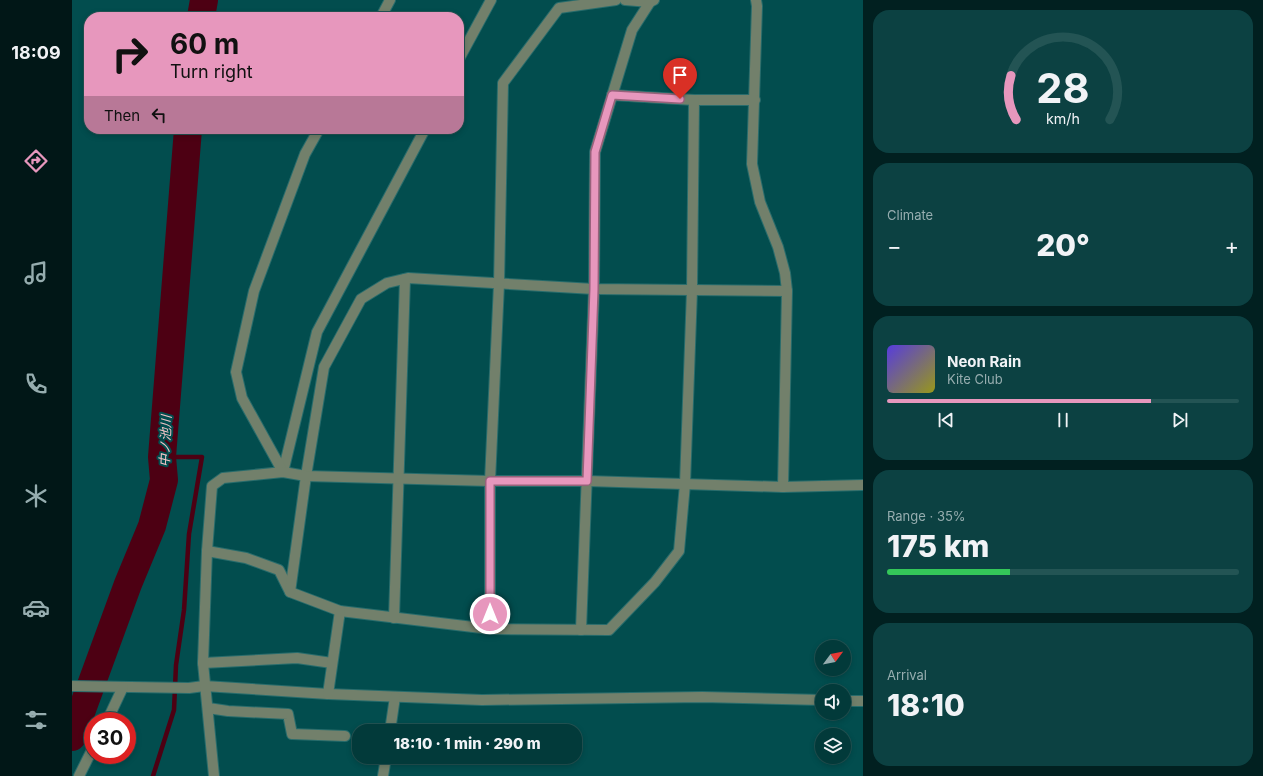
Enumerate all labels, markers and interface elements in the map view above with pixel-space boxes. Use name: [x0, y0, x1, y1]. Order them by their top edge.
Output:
text: 60 m: [170, 27, 239, 61]
icon: right: [104, 28, 156, 80]
text: 18:09: [11, 42, 61, 63]
pin: [663, 58, 697, 99]
text: Turn right: [170, 61, 253, 82]
text: 28: [1036, 62, 1090, 112]
icon: arrive: [669, 64, 691, 86]
icon: left: [148, 104, 170, 126]
text: Then: [104, 106, 140, 125]
text: km/h: [1046, 109, 1080, 126]
icon: directions: [22, 147, 50, 175]
text: Climate: [887, 207, 933, 223]
text: 20°: [1036, 227, 1090, 263]
text: −: [887, 233, 902, 259]
text: +: [1224, 233, 1239, 259]
icon: music: [22, 259, 50, 287]
text: Neon Rain: [947, 352, 1021, 371]
icon: phone: [22, 370, 50, 398]
text: Kite Club: [947, 371, 1003, 387]
icon: previous: [935, 409, 957, 431]
icon: pause: [1052, 409, 1074, 431]
icon: next: [1169, 409, 1191, 431]
water label: 中ノ池川: [156, 413, 174, 467]
icon: climate: [22, 482, 50, 510]
text: Range · 35%: [887, 508, 966, 524]
text: 175 km: [887, 528, 989, 564]
position arrow: [469, 593, 511, 635]
icon: car: [22, 594, 50, 622]
north arrow: [815, 640, 851, 676]
map controls: [815, 640, 851, 764]
text: Arrival: [887, 667, 927, 683]
button: sound: [815, 684, 851, 720]
text: 18:10: [887, 687, 965, 723]
icon: filters: [22, 706, 50, 734]
speed limit sign: 30: [84, 712, 136, 764]
button: layers: [815, 728, 851, 764]
text: 18:10 · 1 min · 290 m: [393, 734, 541, 753]

